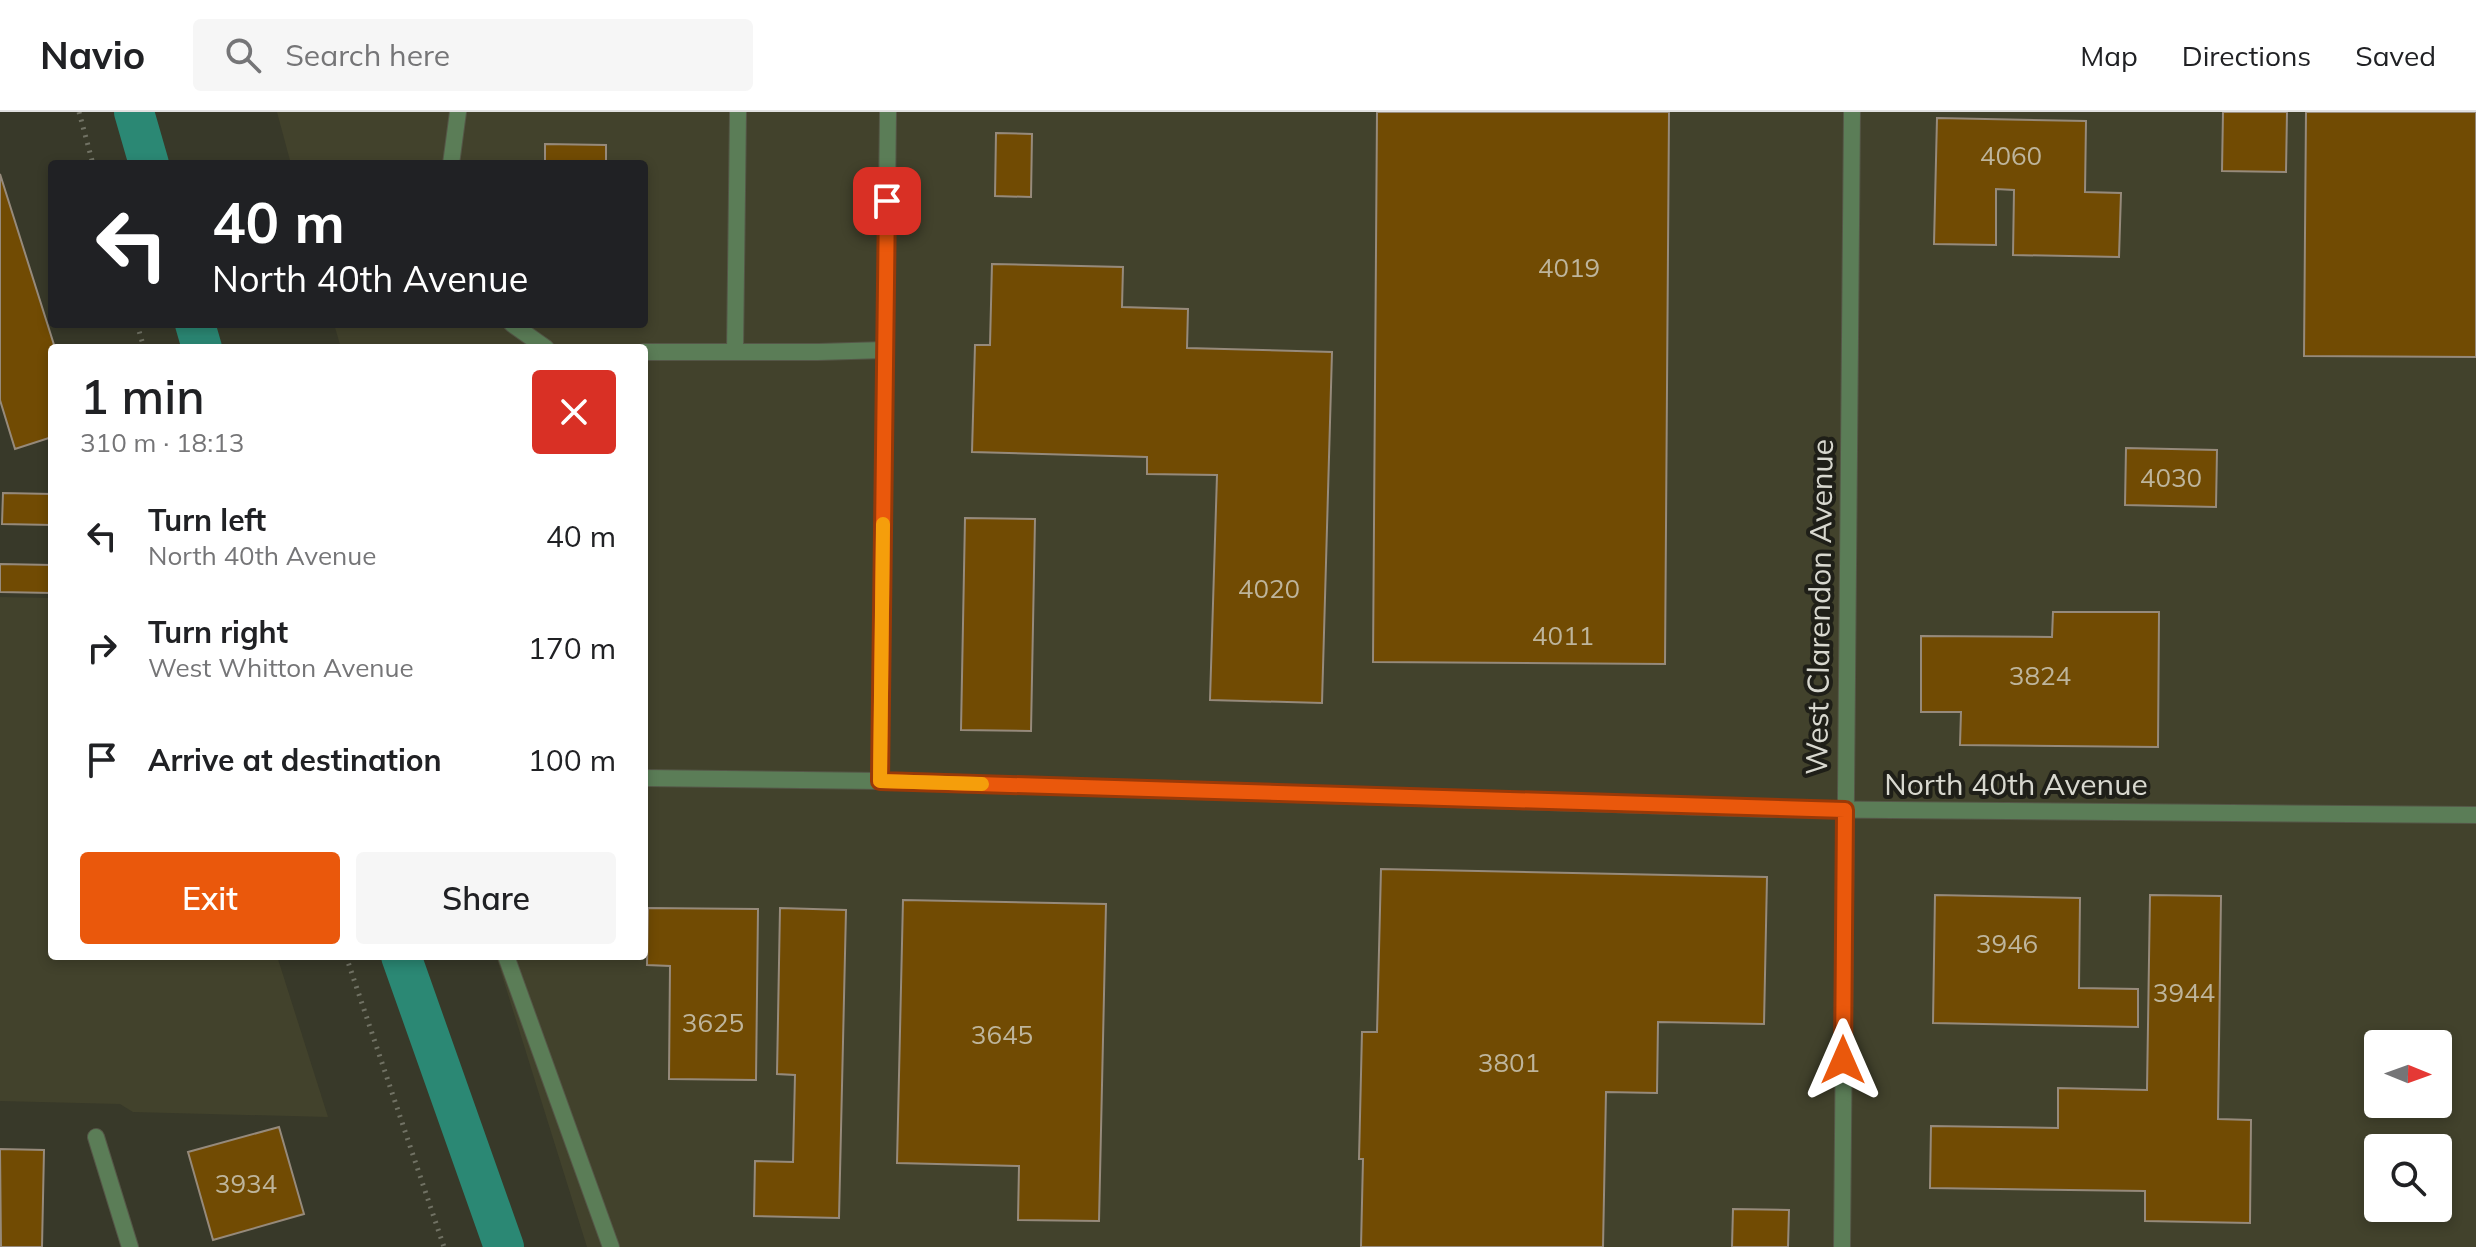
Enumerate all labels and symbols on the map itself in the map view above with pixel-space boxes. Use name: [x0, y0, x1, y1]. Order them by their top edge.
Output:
house number: 4060: [1980, 139, 2042, 172]
pin: [853, 167, 921, 235]
house number: 4019: [1538, 251, 1600, 284]
street label: West Clarendon Avenue: [1797, 439, 1841, 775]
house number: 4030: [2140, 461, 2202, 494]
house number: 4020: [1238, 572, 1300, 605]
house number: 4011: [1532, 619, 1594, 652]
house number: 3824: [2009, 659, 2071, 692]
street label: North 40th Avenue: [1884, 765, 2148, 803]
house number: 3946: [1976, 927, 2038, 960]
house number: 3944: [2153, 976, 2215, 1009]
house number: 3625: [682, 1006, 744, 1039]
house number: 3645: [971, 1018, 1033, 1051]
position arrow: [1801, 1018, 1885, 1102]
north arrow: [2364, 1030, 2452, 1118]
house number: 3801: [1478, 1046, 1540, 1079]
house number: 3934: [215, 1167, 277, 1200]

